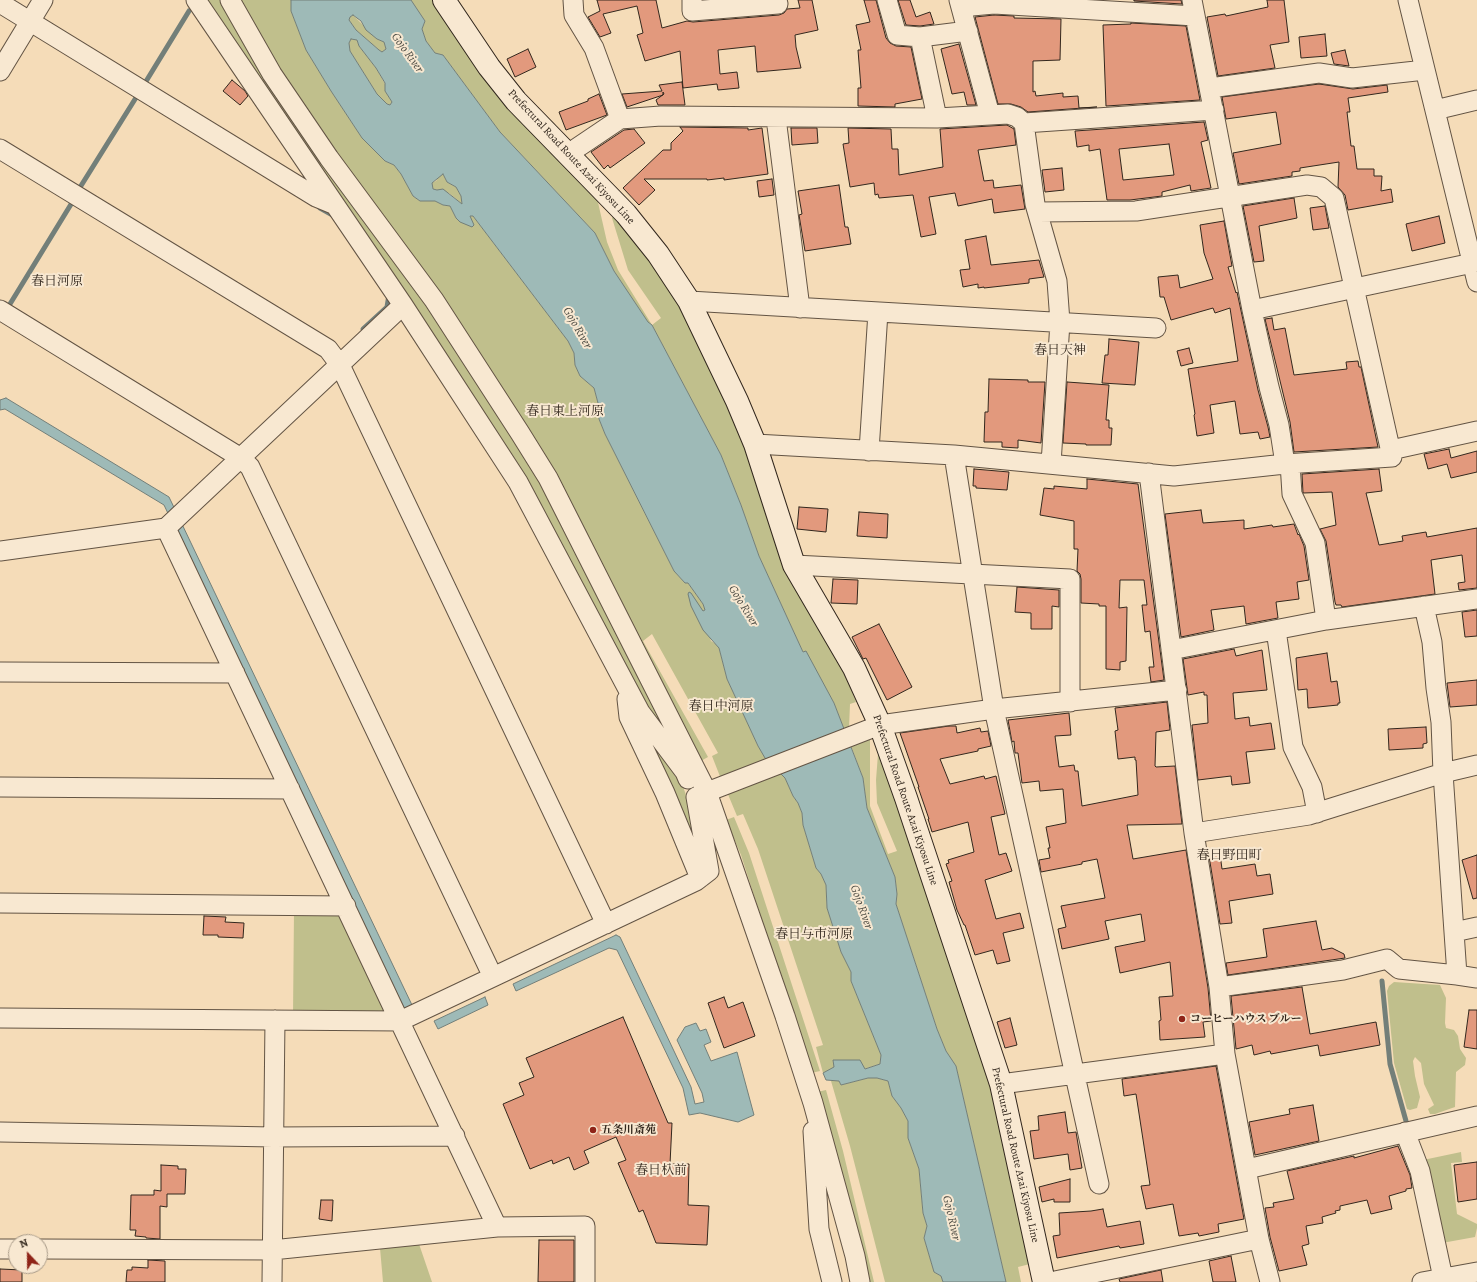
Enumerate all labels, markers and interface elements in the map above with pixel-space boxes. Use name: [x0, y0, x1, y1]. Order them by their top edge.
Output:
water label: Gojo River: [388, 30, 426, 76]
street label: Prefectural Road Route Azai Kiyosu Line: [505, 87, 637, 227]
district label: 春日河原: [31, 274, 83, 290]
water label: Gojo River: [559, 305, 595, 351]
district label: 春日天神: [1034, 343, 1086, 359]
district label: 春日東上河原: [526, 404, 604, 420]
water label: Gojo River: [725, 583, 761, 629]
district label: 春日中河原: [689, 699, 753, 715]
street label: Prefectural Road Route Azai Kiyosu Line: [870, 713, 940, 887]
district label: 春日野田町: [1197, 848, 1261, 864]
water label: Gojo River: [846, 883, 876, 931]
district label: 春日与市河原: [775, 927, 853, 943]
place label: コーヒーハウス ブルー: [1190, 1012, 1301, 1026]
marker: コーヒーハウス ブルー: [1177, 1014, 1187, 1024]
street label: Prefectural Road Route Azai Kiyosu Line: [988, 1066, 1042, 1244]
place label: 五条川斎苑: [601, 1123, 656, 1137]
marker: 五条川斎苑: [588, 1125, 598, 1135]
district label: 春日杁前: [635, 1163, 687, 1179]
water label: Gojo River: [939, 1194, 963, 1242]
north arrow: [8, 1234, 48, 1274]
text: N: [17, 1235, 30, 1252]

